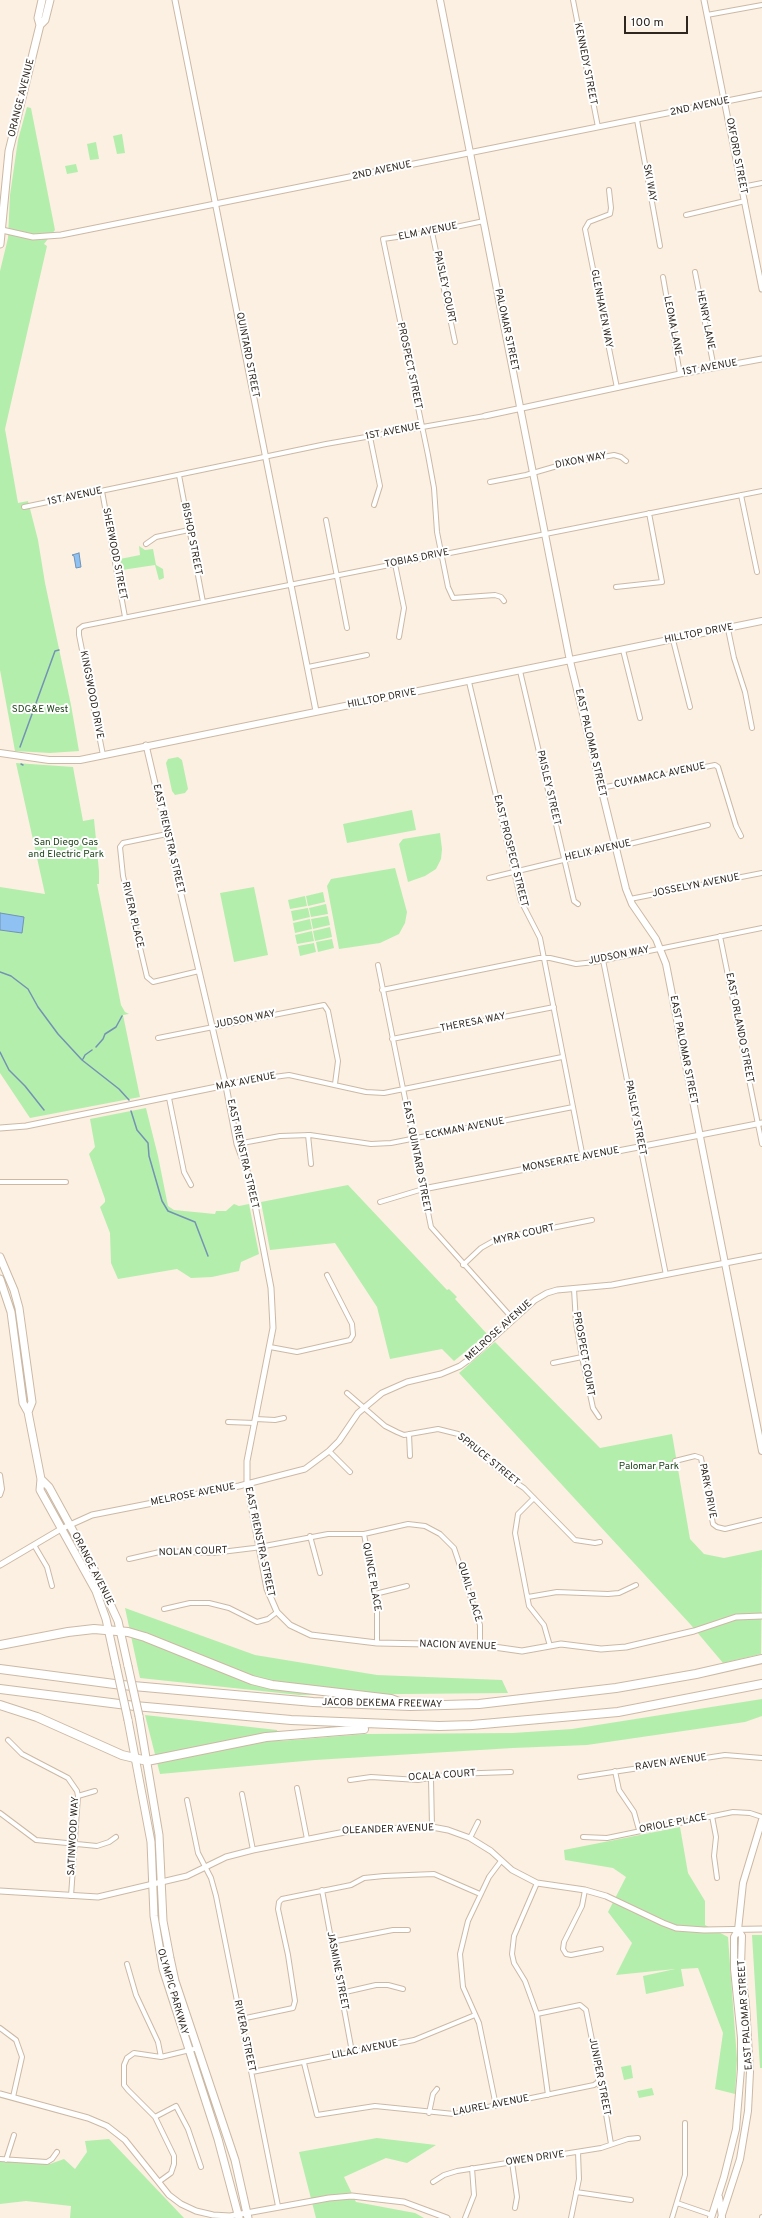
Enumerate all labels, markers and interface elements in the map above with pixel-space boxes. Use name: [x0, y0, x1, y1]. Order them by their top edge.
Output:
scale bar: [626, 8, 690, 34]
text: 100 m: [631, 15, 664, 31]
street label: KENNEDY STREET: [571, 22, 599, 106]
street label: ORANGE AVENUE: [6, 57, 38, 139]
street label: 2ND AVENUE: [669, 95, 731, 119]
street label: OXFORD STREET: [723, 117, 749, 195]
street label: 2ND AVENUE: [351, 159, 413, 183]
street label: SKI WAY: [640, 163, 658, 203]
street label: ELM AVENUE: [397, 220, 459, 244]
street label: PAISLEY COURT: [430, 250, 458, 324]
street label: GLENHAVEN WAY: [587, 269, 615, 349]
street label: PALOMAR STREET: [491, 288, 521, 372]
street label: HENRY LANE: [693, 289, 717, 351]
street label: LEOMA LANE: [660, 295, 684, 357]
street label: QUINTARD STREET: [233, 311, 261, 399]
street label: PROSPECT STREET: [394, 321, 424, 411]
street label: 1ST AVENUE: [681, 357, 739, 379]
street label: 1ST AVENUE: [364, 421, 422, 443]
street label: DIXON WAY: [554, 450, 608, 472]
street label: 1ST AVENUE: [46, 485, 104, 509]
street label: BISHOP STREET: [178, 501, 204, 577]
street label: SHERWOOD STREET: [99, 507, 129, 601]
street label: TOBIAS DRIVE: [384, 547, 450, 571]
street label: HILLTOP DRIVE: [664, 621, 734, 647]
street label: KINGSWOOD DRIVE: [77, 650, 105, 740]
street label: HILLTOP DRIVE: [347, 686, 417, 712]
street label: EAST PALOMAR STREET: [572, 688, 608, 798]
park label: SDG&E West: [12, 704, 68, 716]
street label: PAISLEY STREET: [534, 749, 562, 827]
street label: CUYAMACA AVENUE: [613, 760, 707, 792]
street label: EAST RIENSTRA STREET: [150, 783, 186, 895]
street label: EAST PROSPECT STREET: [490, 794, 530, 908]
park label: San Diego Gas and Electric Park: [28, 837, 104, 860]
street label: HELIX AVENUE: [564, 838, 632, 864]
street label: JOSSELYN AVENUE: [651, 872, 741, 900]
street label: RIVERA PLACE: [119, 881, 145, 949]
street label: JUDSON WAY: [587, 944, 651, 968]
street label: EAST ORLANDO STREET: [722, 972, 756, 1084]
street label: EAST PALOMAR STREET: [667, 995, 699, 1105]
street label: JUDSON WAY: [213, 1008, 277, 1032]
street label: THERESA WAY: [439, 1011, 507, 1035]
street label: MAX AVENUE: [215, 1070, 277, 1094]
street label: PAISLEY STREET: [622, 1079, 648, 1157]
street label: EAST RIENSTRA STREET: [224, 1098, 260, 1210]
street label: EAST QUINTARD STREET: [399, 1100, 433, 1214]
street label: ECKMAN AVENUE: [424, 1115, 506, 1143]
street label: MONSERATE AVENUE: [522, 1145, 620, 1175]
street label: MYRA COURT: [492, 1222, 556, 1248]
street label: MELROSE AVENUE: [463, 1298, 535, 1364]
street label: PROSPECT COURT: [570, 1311, 596, 1397]
street label: SPRUCE STREET: [455, 1431, 521, 1489]
park label: Palomar Park: [619, 1461, 679, 1473]
street label: PARK DRIVE: [696, 1462, 718, 1520]
street label: MELROSE AVENUE: [150, 1481, 236, 1509]
street label: EAST RIENSTRA STREET: [241, 1486, 277, 1598]
street label: ORANGE AVENUE: [68, 1530, 116, 1608]
street label: QUINCE PLACE: [359, 1542, 383, 1612]
street label: NOLAN COURT: [158, 1545, 228, 1559]
street label: QUAIL PLACE: [454, 1561, 484, 1623]
street label: NACION AVENUE: [419, 1639, 497, 1653]
street label: JACOB DEKEMA FREEWAY: [322, 1697, 442, 1711]
street label: RAVEN AVENUE: [634, 1752, 708, 1774]
street label: OCALA COURT: [408, 1768, 476, 1784]
street label: SATINWOOD WAY: [66, 1796, 82, 1876]
street label: ORIOLE PLACE: [638, 1812, 708, 1836]
street label: OLEANDER AVENUE: [342, 1822, 434, 1838]
street label: JASMINE STREET: [323, 1931, 351, 2011]
street label: OLYMPIC PARKWAY: [154, 1947, 190, 2037]
street label: EAST PALOMAR STREET: [736, 1959, 756, 2071]
street label: RIVERA STREET: [231, 1999, 257, 2073]
street label: JUNIPER STREET: [586, 2037, 612, 2117]
street label: LILAC AVENUE: [331, 2038, 399, 2062]
street label: LAUREL AVENUE: [452, 2093, 530, 2119]
street label: OWEN DRIVE: [505, 2149, 565, 2169]

